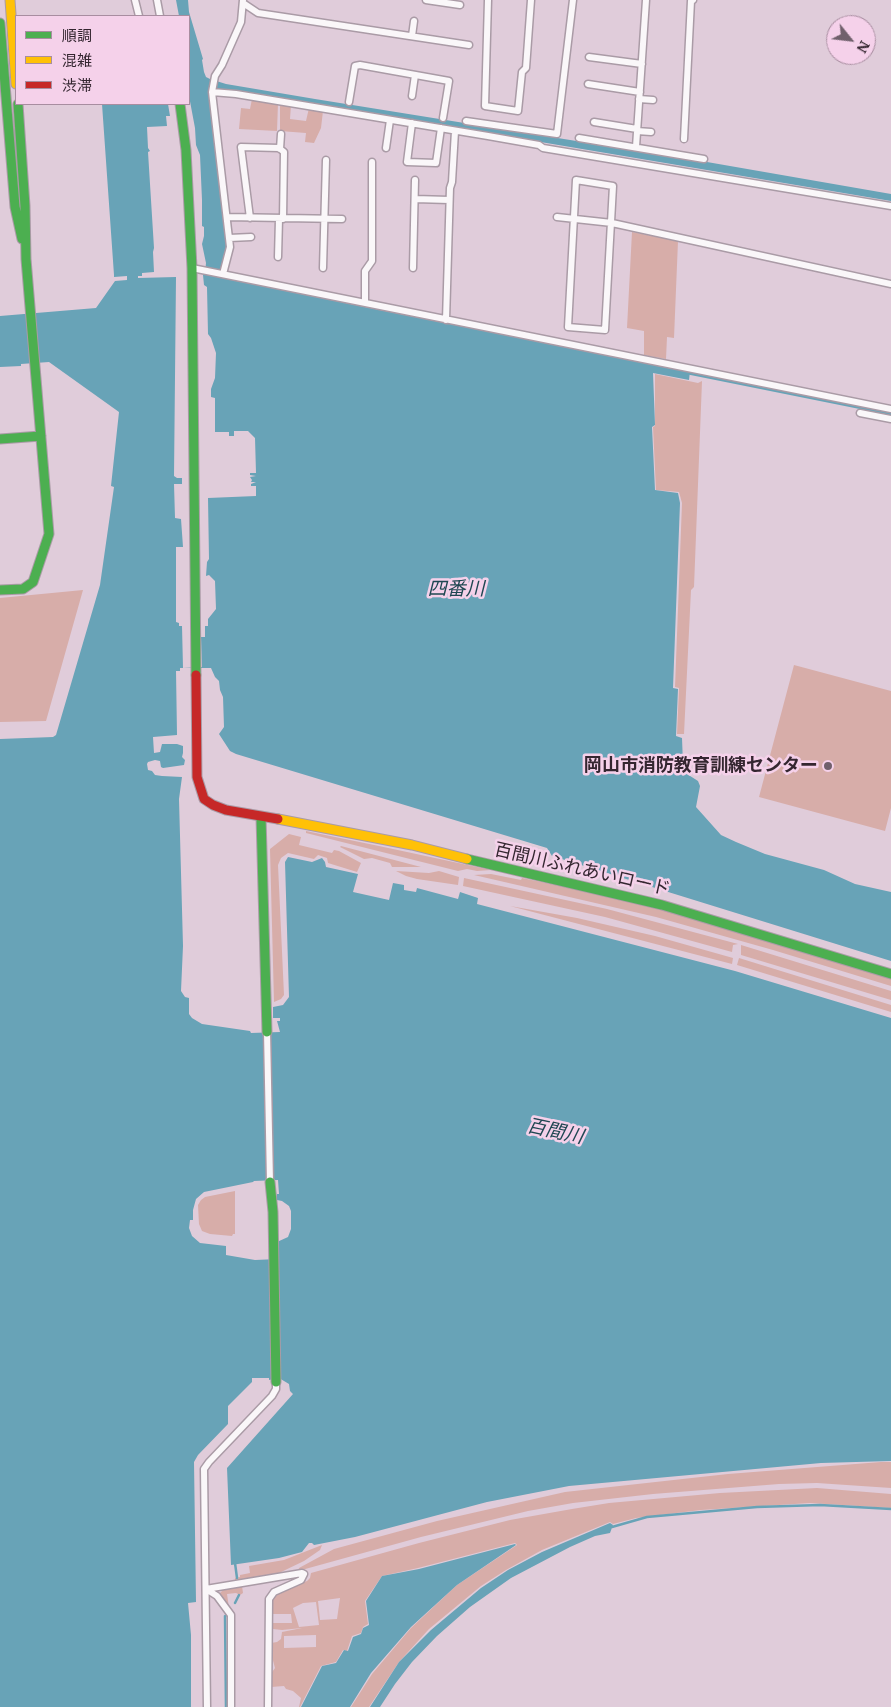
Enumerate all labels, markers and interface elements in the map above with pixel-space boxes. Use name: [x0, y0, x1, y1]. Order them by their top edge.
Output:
legend: [15, 15, 190, 105]
north arrow: [826, 15, 876, 65]
text: 順調: [62, 26, 92, 45]
text: N: [853, 38, 874, 56]
text: 混雑: [62, 51, 92, 70]
text: 渋滞: [62, 76, 92, 95]
water label: 四番川: [428, 579, 484, 601]
place label: 岡山市消防教育訓練センター: [584, 755, 818, 777]
marker: 岡山市消防教育訓練センター: [822, 760, 834, 772]
street label: 百間川ふれあいロード: [492, 839, 672, 901]
water label: 百間川: [525, 1115, 585, 1149]

